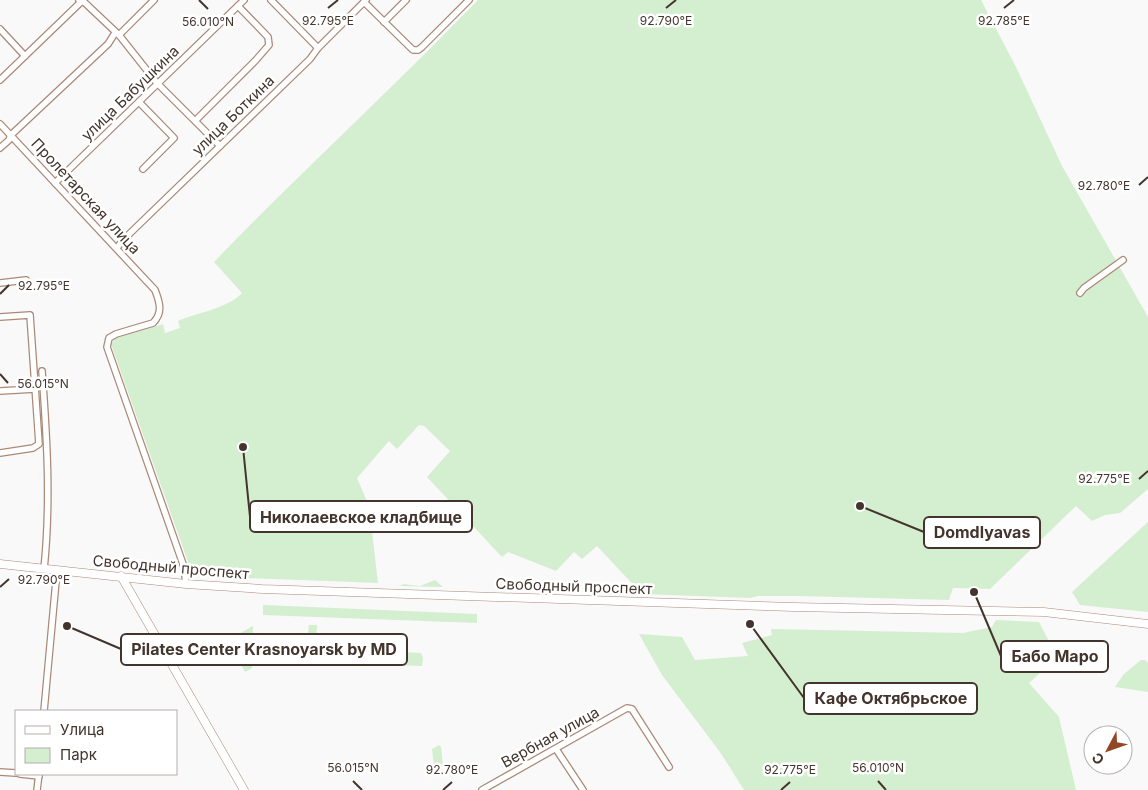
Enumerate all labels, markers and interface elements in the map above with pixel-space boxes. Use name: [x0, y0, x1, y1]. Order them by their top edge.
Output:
text: 92.795°E: [302, 13, 354, 28]
text: 92.790°E: [640, 13, 692, 28]
text: 92.785°E: [978, 13, 1030, 28]
text: 56.010°N: [182, 14, 234, 29]
street label: улица Бабушкина: [77, 41, 183, 145]
street label: улица Боткина: [188, 71, 278, 159]
street label: Пролетарская улица: [27, 134, 145, 258]
text: 92.780°E: [1078, 178, 1130, 193]
text: 92.795°E: [18, 278, 70, 293]
text: 56.015°N: [17, 376, 69, 391]
text: 92.775°E: [1078, 471, 1130, 486]
callout: Николаевское кладбище: [250, 501, 472, 532]
text: Николаевское кладбище: [260, 507, 462, 527]
callout: Domdlyavas: [924, 517, 1040, 548]
text: Domdlyavas: [934, 522, 1030, 542]
street label: Свободный проспект: [92, 551, 250, 583]
text: 92.790°E: [18, 572, 70, 587]
street label: Свободный проспект: [495, 574, 653, 598]
callout: Pilates Center Krasnoyarsk by MD: [121, 634, 407, 665]
text: Pilates Center Krasnoyarsk by MD: [131, 639, 397, 659]
callout: Бабо Маро: [1001, 641, 1108, 672]
text: Бабо Маро: [1011, 646, 1099, 666]
callout: Кафе Октябрьское: [804, 683, 977, 714]
text: Кафе Октябрьское: [815, 688, 967, 708]
street label: Вербная улица: [498, 702, 602, 772]
legend: [15, 710, 178, 775]
text: Улица: [60, 720, 104, 739]
north arrow: [1083, 725, 1133, 775]
text: Парк: [60, 745, 97, 764]
text: С: [1088, 749, 1108, 768]
text: 56.015°N: [327, 760, 379, 775]
text: 56.010°N: [852, 760, 904, 775]
text: 92.780°E: [426, 762, 478, 777]
text: 92.775°E: [764, 762, 816, 777]

